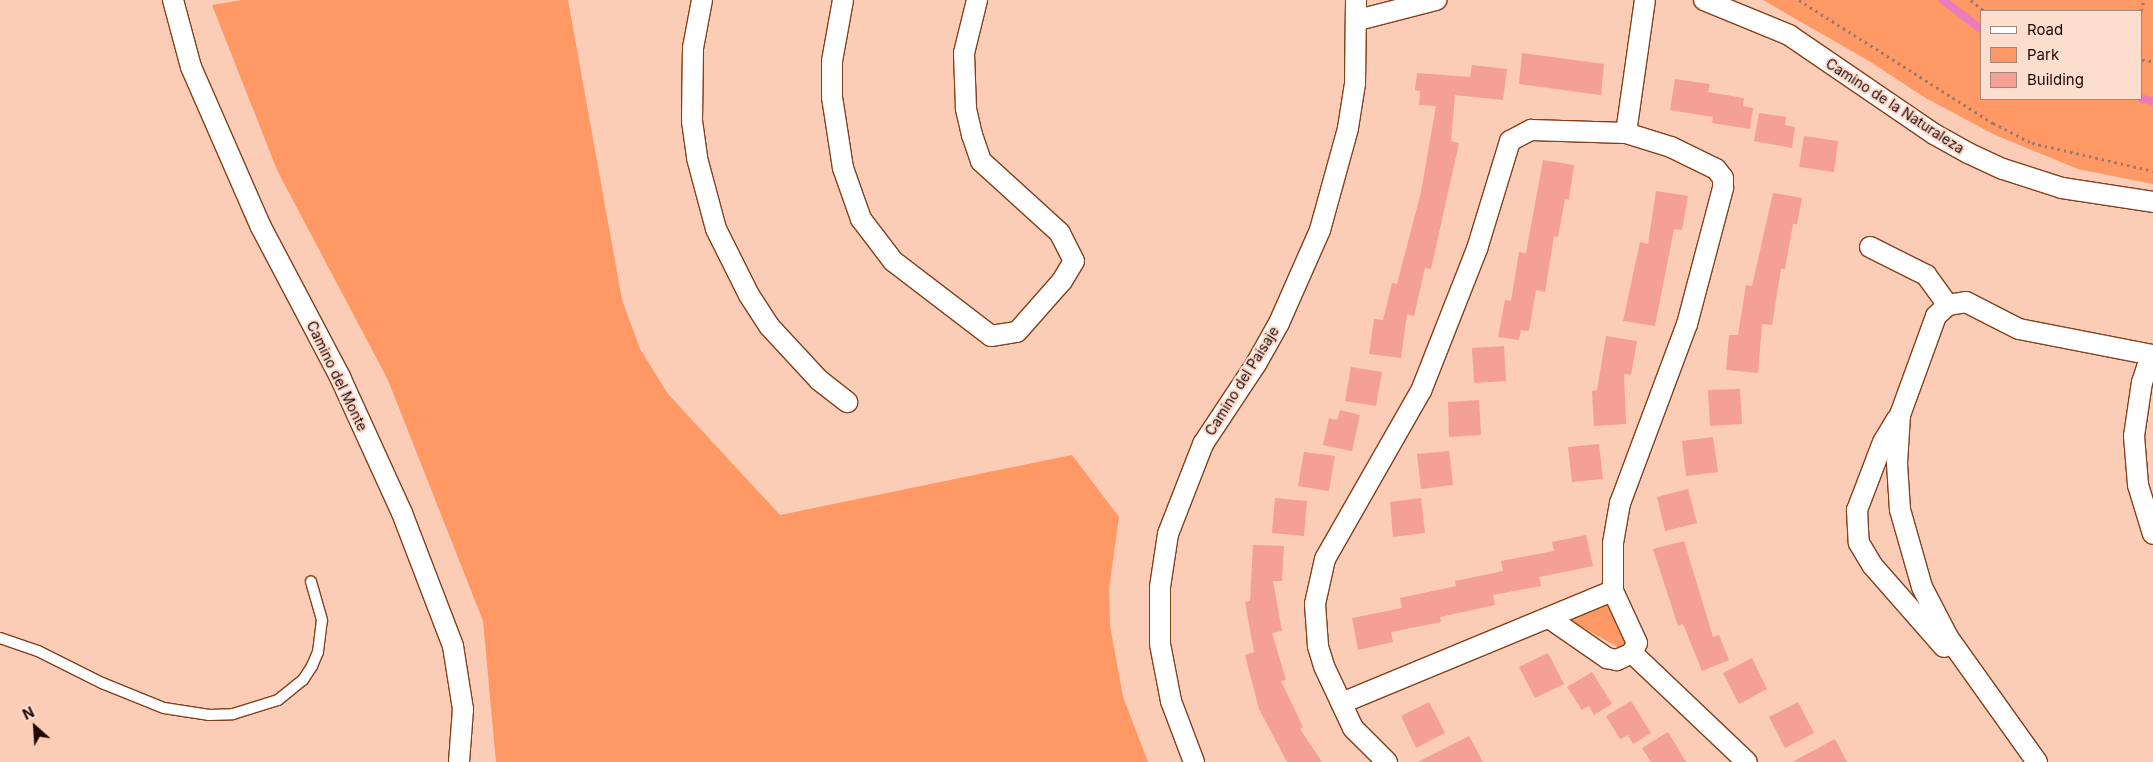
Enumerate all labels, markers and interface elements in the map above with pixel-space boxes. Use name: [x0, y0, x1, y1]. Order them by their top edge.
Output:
legend: [1980, 10, 2143, 100]
text: Road: [2027, 20, 2063, 39]
text: Park: [2027, 45, 2059, 64]
street label: Camino de la Naturaleza: [1823, 55, 1967, 157]
text: Building: [2027, 70, 2084, 89]
street label: Camino del Monte: [303, 318, 371, 434]
street label: Camino del Paisaje: [1202, 323, 1282, 439]
north arrow: [10, 702, 60, 752]
text: N: [20, 703, 37, 723]

